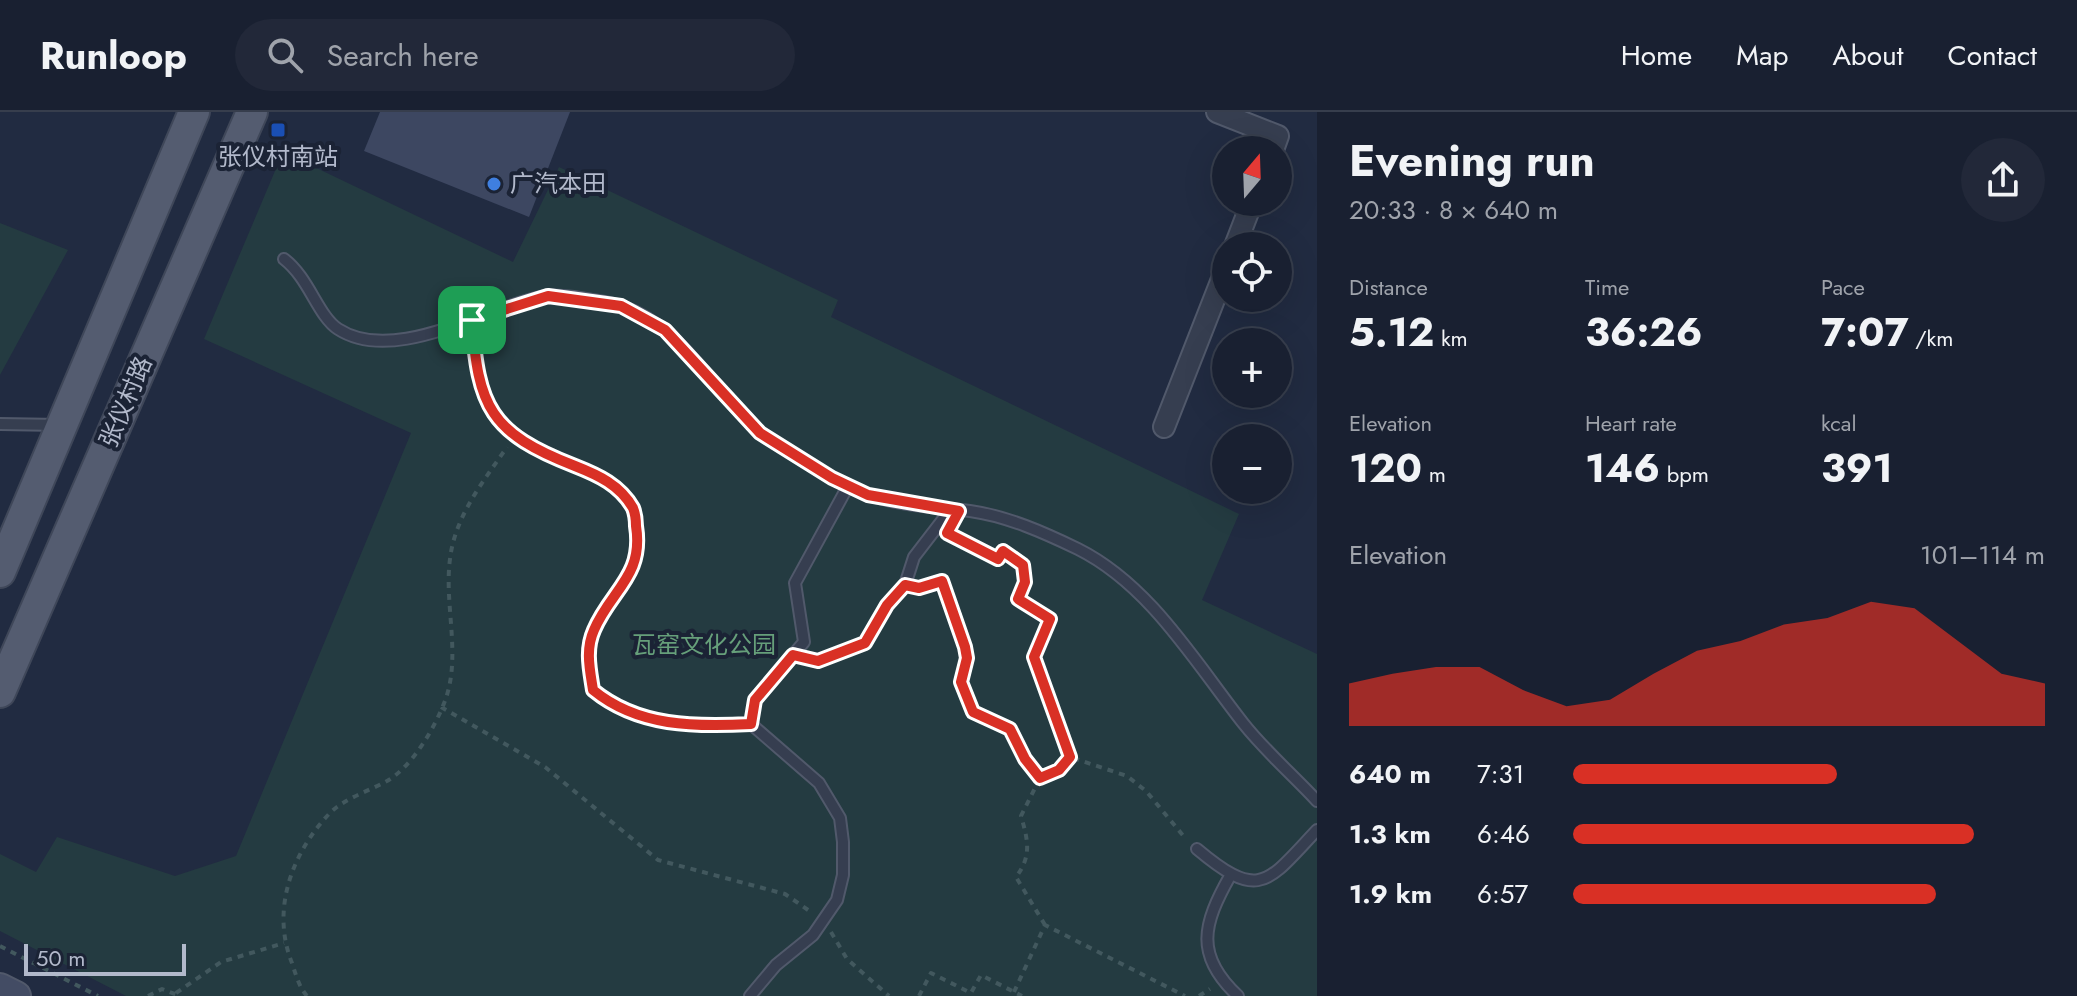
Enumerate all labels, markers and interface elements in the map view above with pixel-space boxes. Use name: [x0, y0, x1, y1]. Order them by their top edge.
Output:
search box: [235, 19, 795, 91]
text: Runloop: [40, 28, 187, 83]
icon: search: [263, 33, 307, 77]
text: Search here: [327, 34, 479, 77]
text: Home: [1621, 35, 1692, 76]
text: Map: [1736, 35, 1788, 76]
text: About: [1832, 35, 1904, 76]
text: Contact: [1948, 35, 2037, 76]
marker: 张仪村南站: [269, 121, 287, 139]
text: Evening run: [1349, 129, 1595, 193]
north arrow: [1212, 136, 1292, 216]
map controls: [1212, 136, 1292, 504]
button: share: [1961, 138, 2045, 222]
place label: 张仪村南站: [218, 139, 338, 174]
place label: 广汽本田: [510, 166, 606, 201]
marker: 广汽本田: [485, 175, 503, 193]
text: 20:33 · 8 × 640 m: [1349, 191, 1558, 229]
button: locate: [1212, 232, 1292, 312]
text: Distance: [1349, 271, 1428, 303]
text: Time: [1585, 271, 1629, 303]
text: Pace: [1821, 271, 1865, 303]
pin: [438, 286, 506, 354]
icon: arrive: [450, 298, 494, 342]
text: 5.12: [1349, 303, 1434, 361]
text: 36:26: [1585, 303, 1702, 361]
text: 7:07: [1821, 303, 1909, 361]
text: km: [1434, 322, 1468, 354]
text: /km: [1909, 322, 1953, 354]
button: +: [1212, 328, 1292, 408]
street label: 张仪村路: [91, 351, 160, 453]
text: Elevation: [1349, 407, 1432, 439]
text: Heart rate: [1585, 407, 1677, 439]
text: kcal: [1821, 407, 1857, 439]
button: −: [1212, 424, 1292, 504]
text: 120: [1349, 439, 1422, 497]
text: 146: [1585, 439, 1660, 497]
text: 391: [1821, 439, 1893, 497]
text: m: [1422, 458, 1446, 490]
text: bpm: [1660, 458, 1709, 490]
text: Elevation: [1349, 536, 1447, 574]
text: 101–114 m: [1920, 536, 2045, 574]
park label: 瓦窑文化公园: [632, 627, 776, 662]
text: 640 m: [1349, 755, 1431, 793]
text: 7:31: [1477, 755, 1524, 793]
text: 1.3 km: [1349, 815, 1431, 853]
text: 6:46: [1477, 815, 1530, 853]
text: 1.9 km: [1349, 875, 1432, 913]
text: 6:57: [1477, 875, 1528, 913]
scale bar: [24, 940, 186, 976]
text: 50 m: [36, 942, 85, 974]

